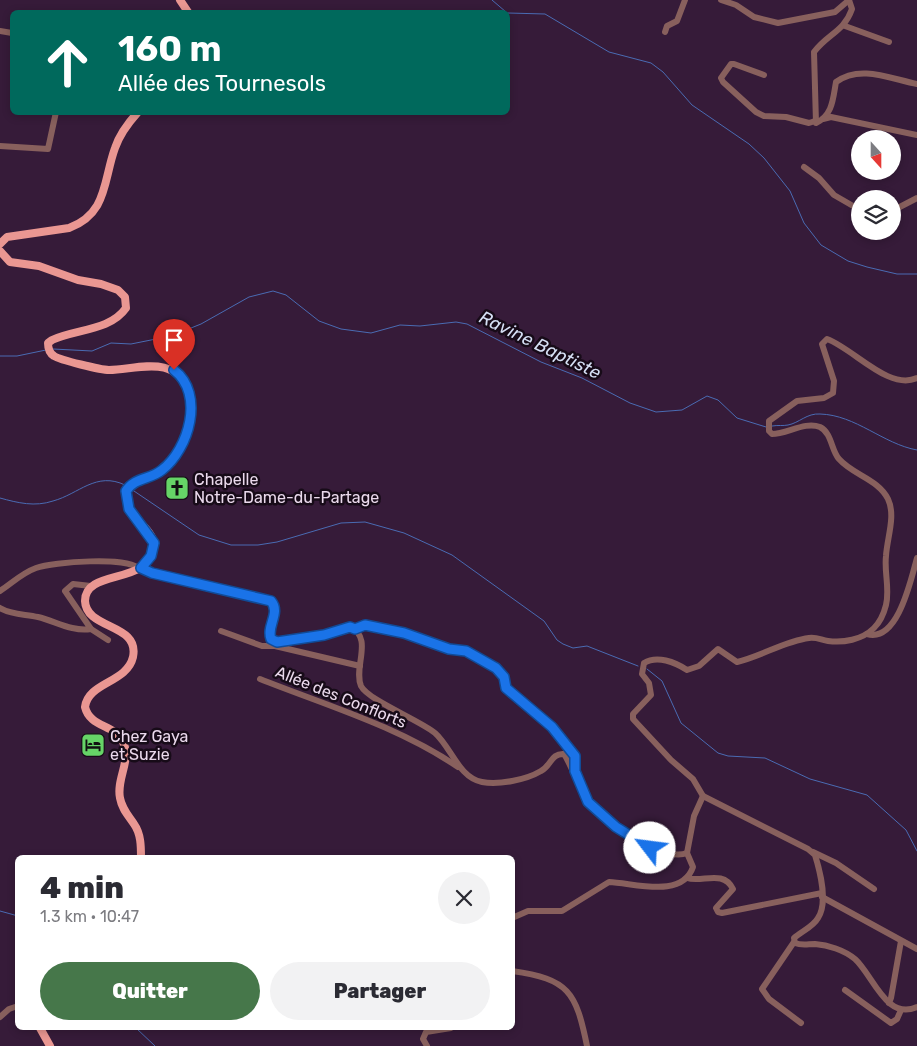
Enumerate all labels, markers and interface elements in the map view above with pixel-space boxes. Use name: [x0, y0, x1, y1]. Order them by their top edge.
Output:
text: 160 m: [118, 28, 222, 70]
icon: ahead: [35, 30, 100, 95]
text: Allée des Tournesols: [118, 70, 326, 97]
north arrow: [851, 130, 901, 180]
map controls: [851, 130, 901, 240]
button: layers: [851, 190, 901, 240]
water label: Ravine Baptiste: [476, 306, 604, 384]
pin: [153, 319, 195, 370]
icon: arrive: [160, 326, 188, 354]
place label: Chapelle Notre-Dame-du-Partage: [194, 470, 379, 507]
church icon: Chapelle Notre-Dame-du-Partage: [164, 475, 190, 501]
street label: Allée des Conflorts: [273, 662, 409, 732]
place label: Chez Gaya et Suzie: [110, 727, 188, 764]
hotel icon: Chez Gaya et Suzie: [80, 732, 106, 758]
position arrow: [623, 821, 675, 873]
text: 4 min: [40, 870, 124, 906]
button: close: [438, 872, 490, 924]
text: 1.3 km · 10:47: [40, 907, 139, 926]
button: Quitter: [40, 962, 260, 1020]
button: Partager: [270, 962, 490, 1020]

